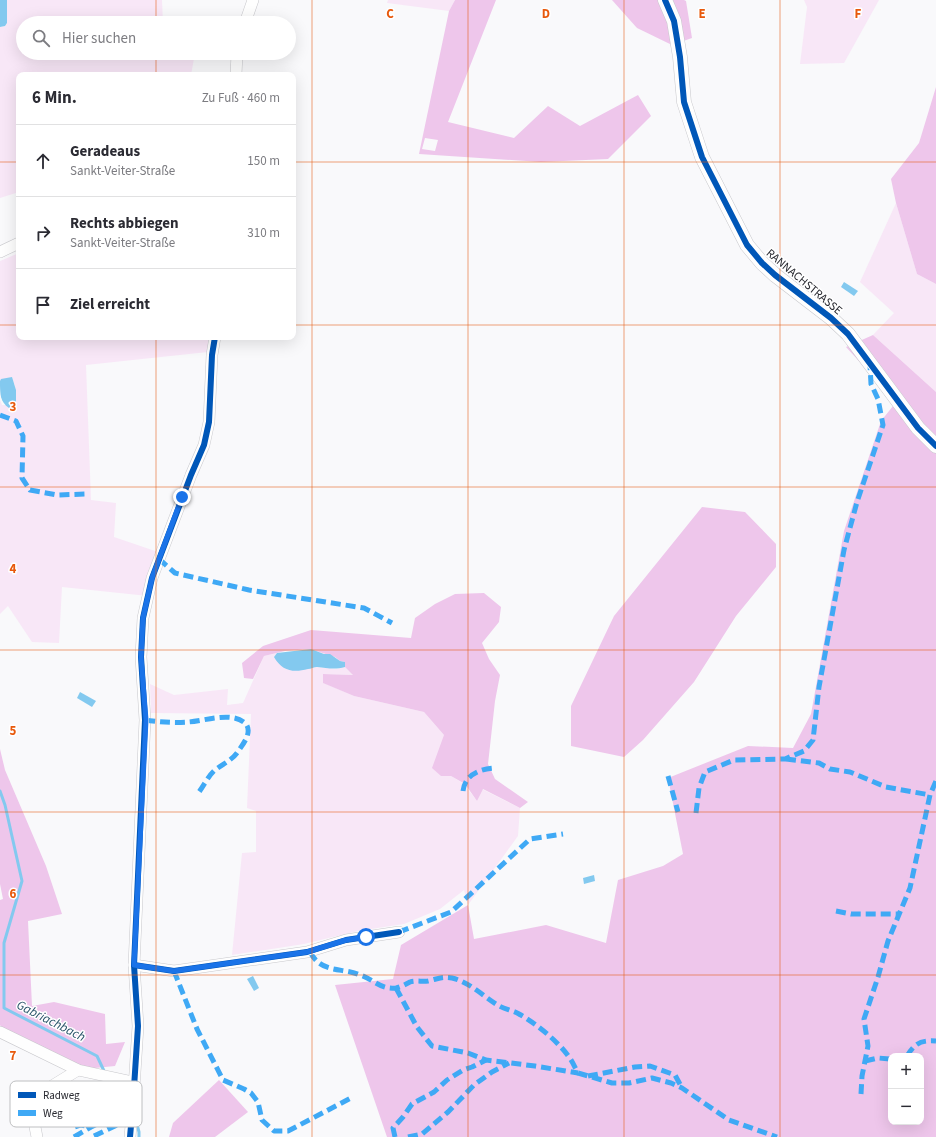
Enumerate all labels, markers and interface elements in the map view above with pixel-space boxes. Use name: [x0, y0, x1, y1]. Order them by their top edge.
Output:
text: C: [386, 5, 394, 23]
text: D: [542, 5, 550, 23]
text: E: [698, 5, 706, 23]
text: F: [855, 5, 862, 23]
search box: [16, 16, 296, 60]
icon: search: [30, 27, 52, 49]
text: Hier suchen: [62, 28, 136, 49]
text: 6 Min.: [32, 86, 77, 110]
text: Zu Fuß · 460 m: [202, 89, 280, 107]
text: Geradeaus: [70, 141, 140, 162]
icon: ahead: [32, 150, 54, 172]
text: 150 m: [247, 152, 280, 170]
text: Sankt-Veiter-Straße: [70, 162, 175, 180]
text: Rechts abbiegen: [70, 213, 179, 234]
icon: right: [32, 222, 54, 244]
text: 310 m: [247, 224, 280, 242]
text: Sankt-Veiter-Straße: [70, 234, 175, 252]
street label: RANNACHSTRASSE: [762, 245, 846, 319]
icon: arrive: [32, 294, 54, 316]
text: Ziel erreicht: [70, 294, 150, 315]
text: 3: [10, 398, 17, 416]
route end: [173, 488, 191, 506]
text: 4: [10, 560, 17, 578]
text: 5: [10, 722, 17, 740]
text: 6: [10, 885, 17, 903]
route start: [357, 928, 375, 946]
water label: Gabriachbach: [14, 996, 89, 1046]
text: 7: [10, 1047, 17, 1065]
map controls: [888, 1053, 924, 1125]
button: +: [888, 1053, 924, 1089]
legend: [10, 1081, 142, 1127]
text: Radweg: [43, 1088, 80, 1103]
button: −: [888, 1089, 924, 1125]
text: Weg: [43, 1106, 63, 1121]

